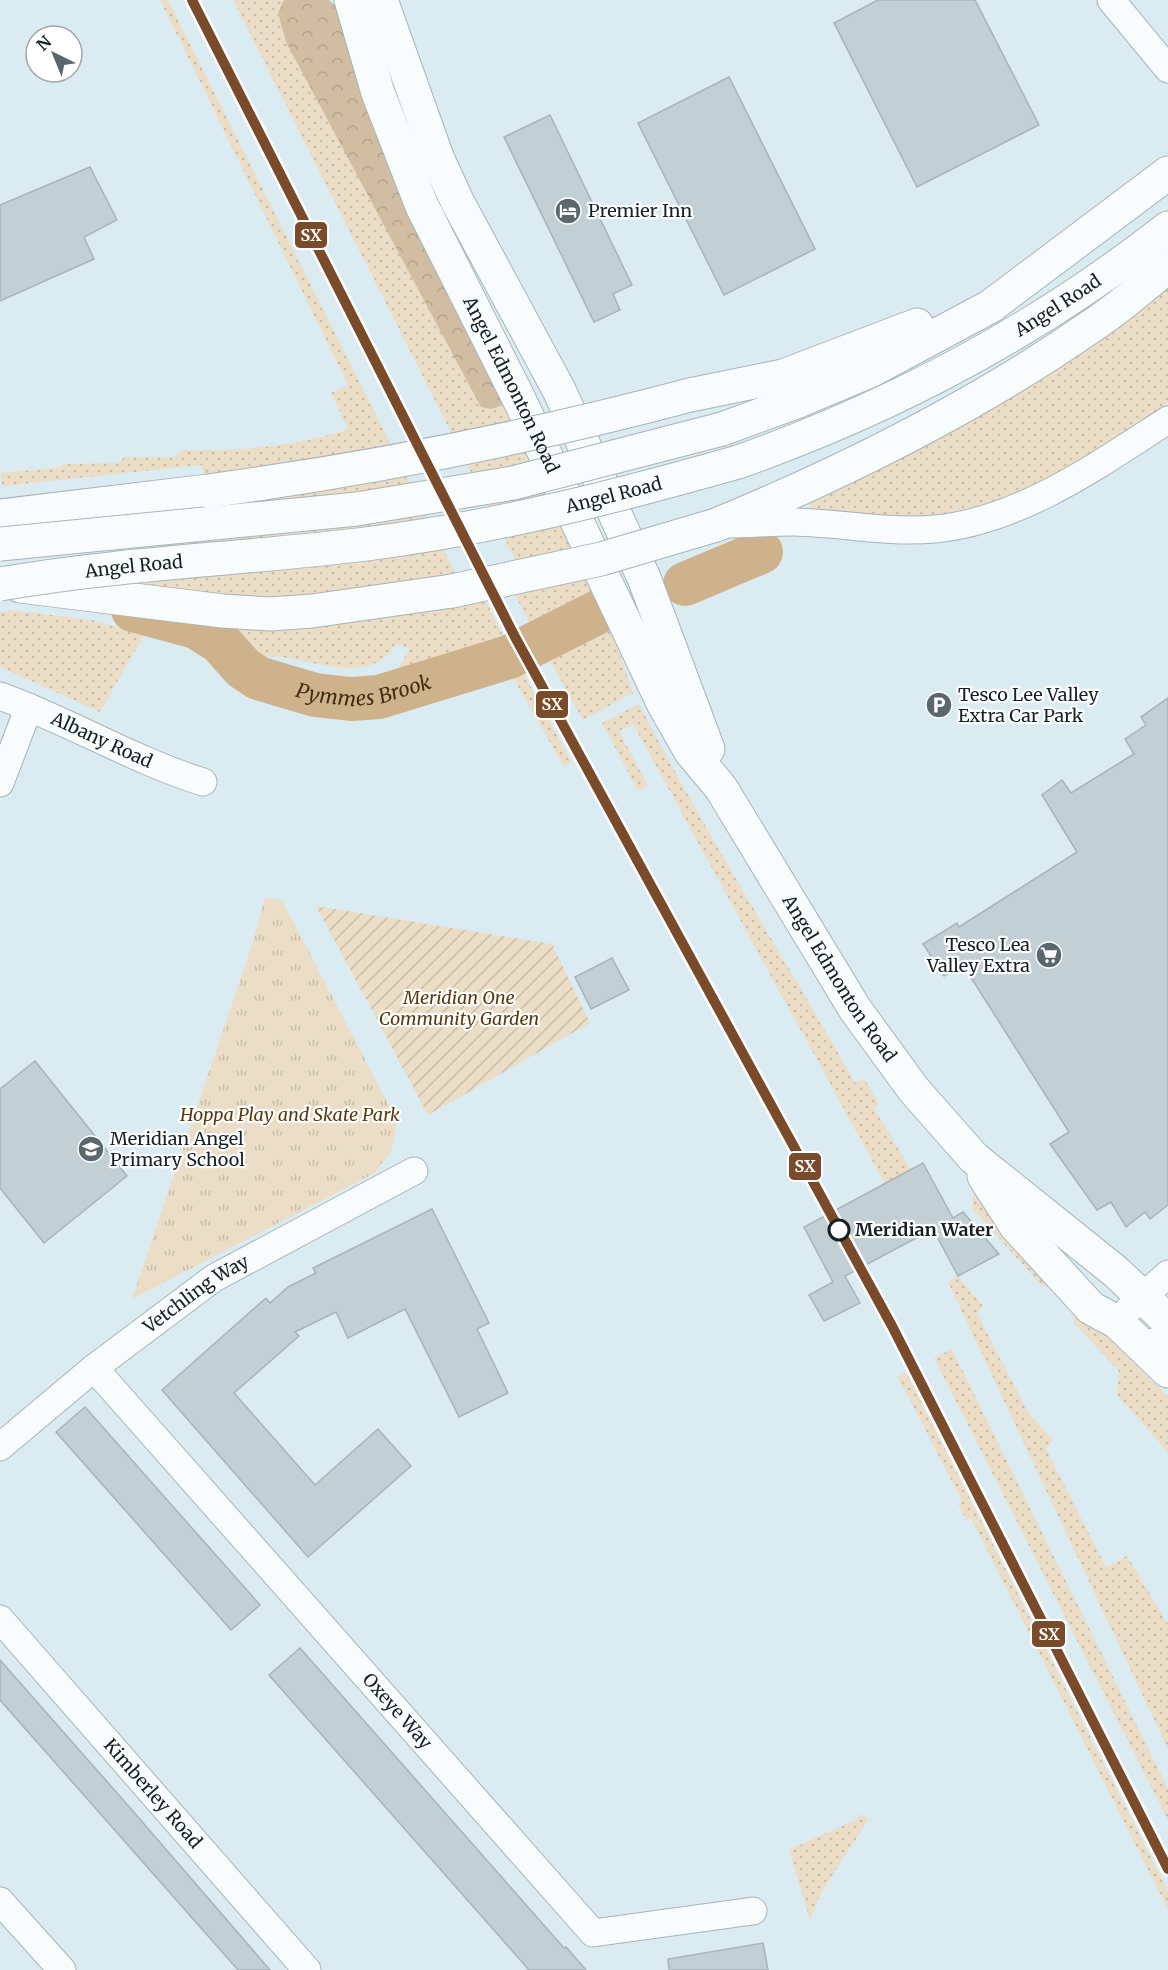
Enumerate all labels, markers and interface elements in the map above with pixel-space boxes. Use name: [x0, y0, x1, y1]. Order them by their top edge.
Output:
north arrow: [24, 24, 84, 84]
text: N: [32, 31, 55, 55]
hotel icon: Premier Inn: [553, 196, 583, 226]
place label: Premier Inn: [588, 199, 692, 222]
line badge: SX: [294, 221, 328, 249]
text: SX: [300, 225, 322, 245]
street label: Angel Road: [1010, 269, 1105, 342]
street label: Angel Edmonton Road: [458, 292, 565, 477]
street label: Angel Road: [562, 472, 664, 518]
street label: Angel Road: [83, 550, 184, 583]
water label: Pymmes Brook: [293, 669, 434, 711]
place label: Tesco Lee Valley Extra Car Park: [958, 683, 1099, 727]
line badge: SX: [535, 690, 569, 719]
parking icon: Tesco Lee Valley Extra Car Park: [924, 690, 954, 720]
text: SX: [541, 694, 563, 714]
street label: Albany Road: [47, 706, 156, 773]
street label: Angel Edmonton Road: [777, 890, 902, 1066]
place label: Tesco Lea Valley Extra: [926, 933, 1030, 977]
supermarket icon: Tesco Lea Valley Extra: [1034, 940, 1064, 970]
park label: Meridian One Community Garden: [379, 986, 539, 1030]
park label: Hoppa Play and Skate Park: [179, 1103, 400, 1126]
place label: Meridian Angel Primary School: [110, 1127, 245, 1171]
school or university icon: Meridian Angel Primary School: [76, 1134, 106, 1164]
line badge: SX: [788, 1152, 822, 1181]
text: SX: [794, 1156, 816, 1176]
place label: Meridian Water: [855, 1218, 993, 1241]
marker: Meridian Water: [828, 1219, 850, 1241]
street label: Vetchling Way: [138, 1249, 253, 1339]
line badge: SX: [1031, 1620, 1066, 1648]
text: SX: [1038, 1624, 1060, 1644]
street label: Oxeye Way: [358, 1668, 438, 1754]
street label: Kimberley Road: [99, 1734, 207, 1853]

